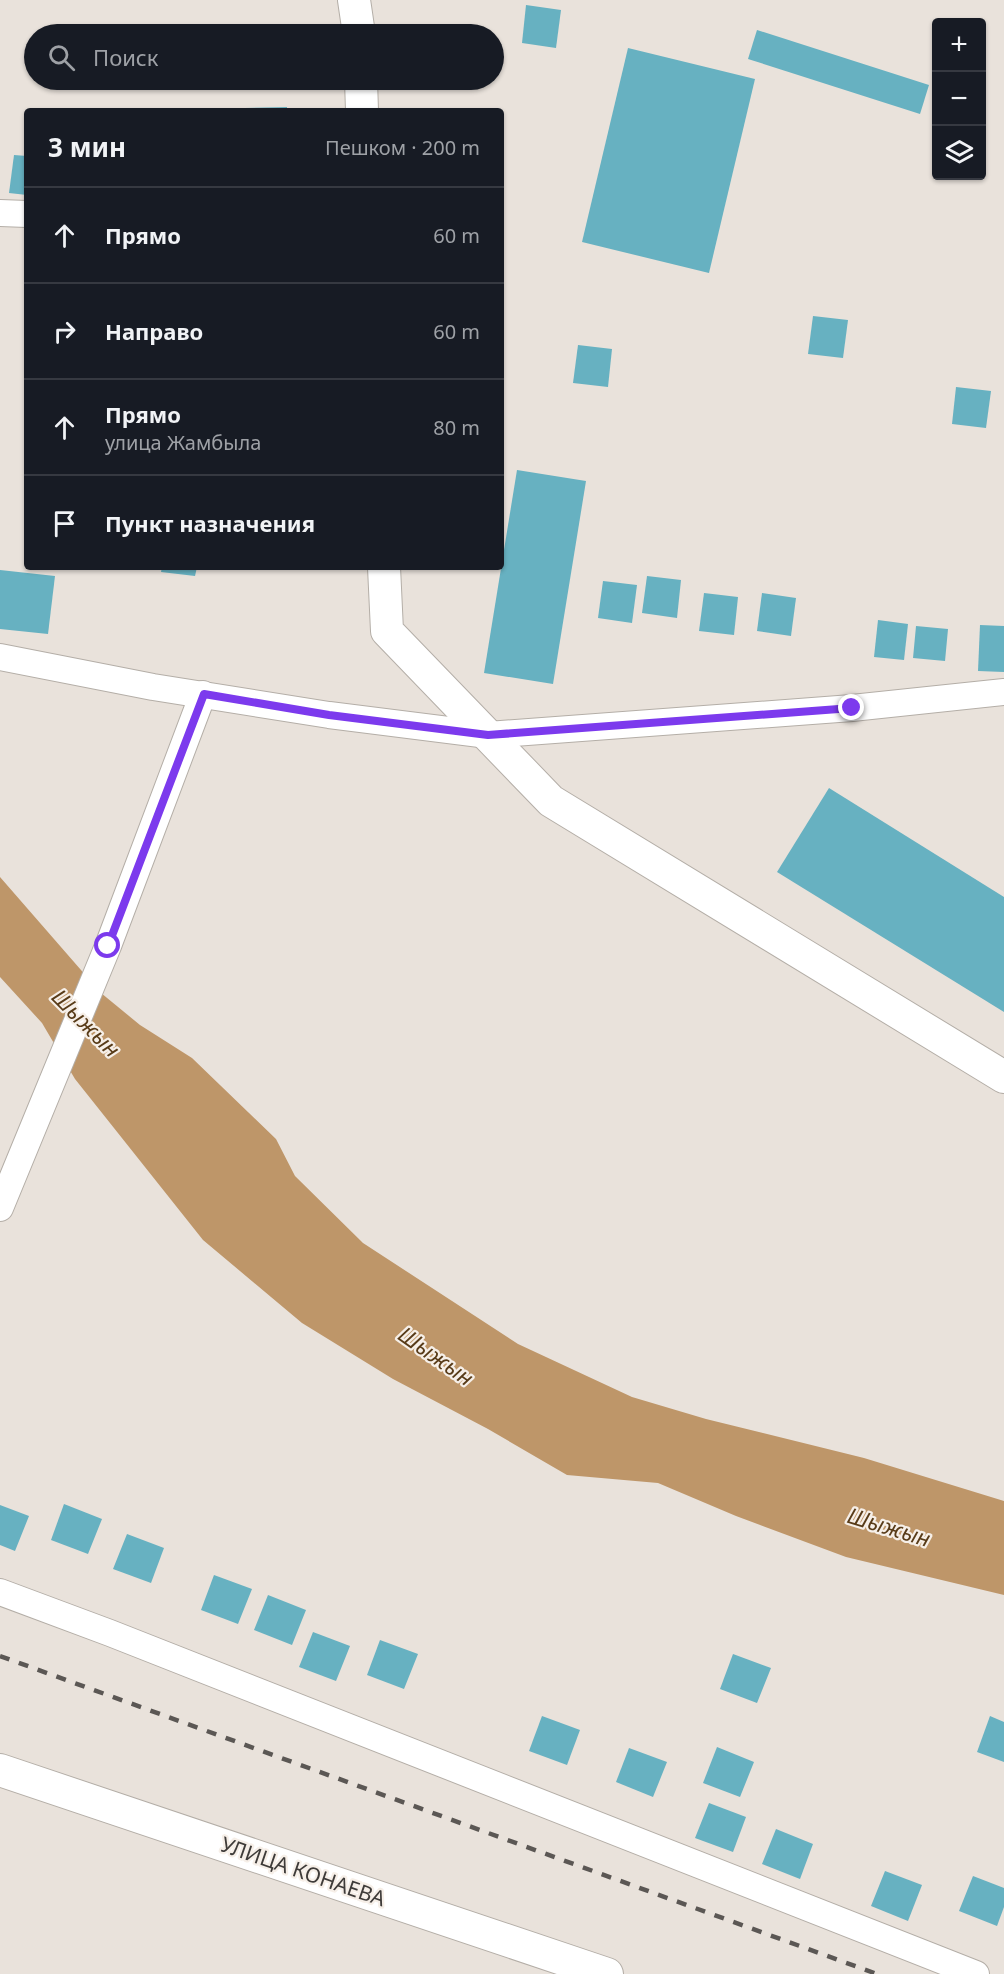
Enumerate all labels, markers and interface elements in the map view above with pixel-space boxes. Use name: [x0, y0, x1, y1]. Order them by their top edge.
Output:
map controls: [932, 18, 986, 180]
button: +: [932, 18, 986, 72]
search box: [24, 24, 504, 90]
icon: search: [45, 41, 78, 74]
text: Поиск: [93, 42, 158, 72]
button: −: [932, 72, 986, 126]
button: layers: [932, 126, 986, 180]
text: 3 мин: [48, 129, 126, 165]
text: Пешком · 200 m: [325, 134, 480, 161]
icon: ahead: [48, 219, 81, 252]
text: Прямо: [105, 220, 181, 250]
text: 60 m: [433, 222, 480, 249]
icon: right: [48, 315, 81, 348]
text: Направо: [105, 316, 203, 346]
text: 60 m: [433, 318, 480, 345]
text: Прямо: [105, 399, 181, 429]
icon: ahead: [48, 411, 81, 444]
text: 80 m: [433, 414, 480, 441]
text: улица Жамбыла: [105, 429, 261, 456]
icon: arrive: [48, 507, 81, 540]
text: Пункт назначения: [105, 508, 315, 538]
route end: [838, 694, 864, 720]
route start: [94, 932, 120, 958]
water label: Шыжын: [46, 982, 128, 1063]
water label: Шыжын: [393, 1318, 480, 1392]
water label: Шыжын: [844, 1499, 935, 1553]
street label: УЛИЦА КОНАЕВА: [217, 1830, 390, 1913]

